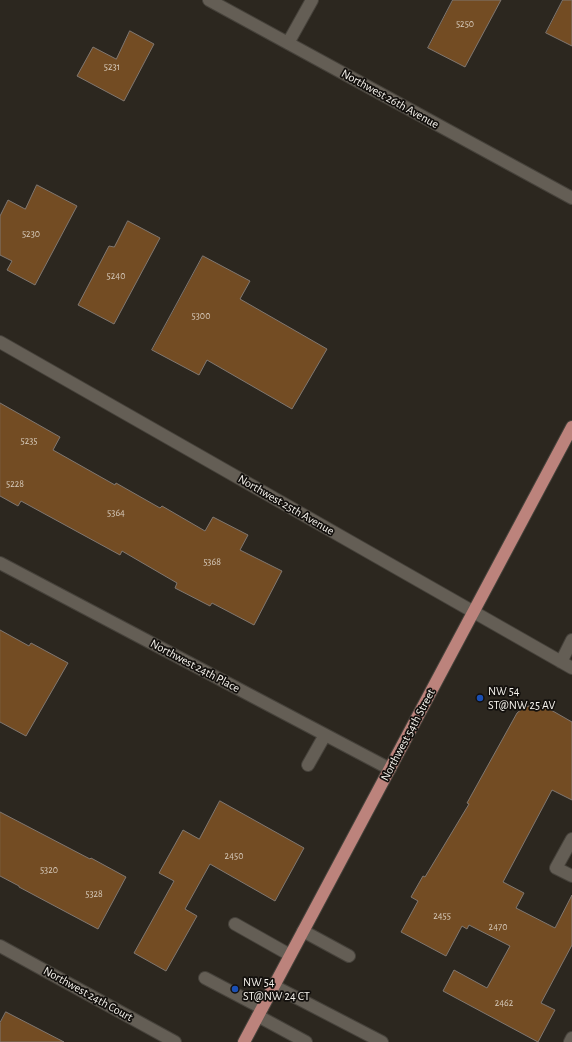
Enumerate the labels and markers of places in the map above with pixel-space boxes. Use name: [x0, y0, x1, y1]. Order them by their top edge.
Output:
place label: NW 54 ST@NW 25 AV: [488, 684, 555, 712]
marker: NW 54 ST@NW 25 AV: [475, 693, 485, 703]
place label: NW 54 ST@NW 24 CT: [243, 975, 310, 1003]
marker: NW 54 ST@NW 24 CT: [230, 984, 240, 994]

